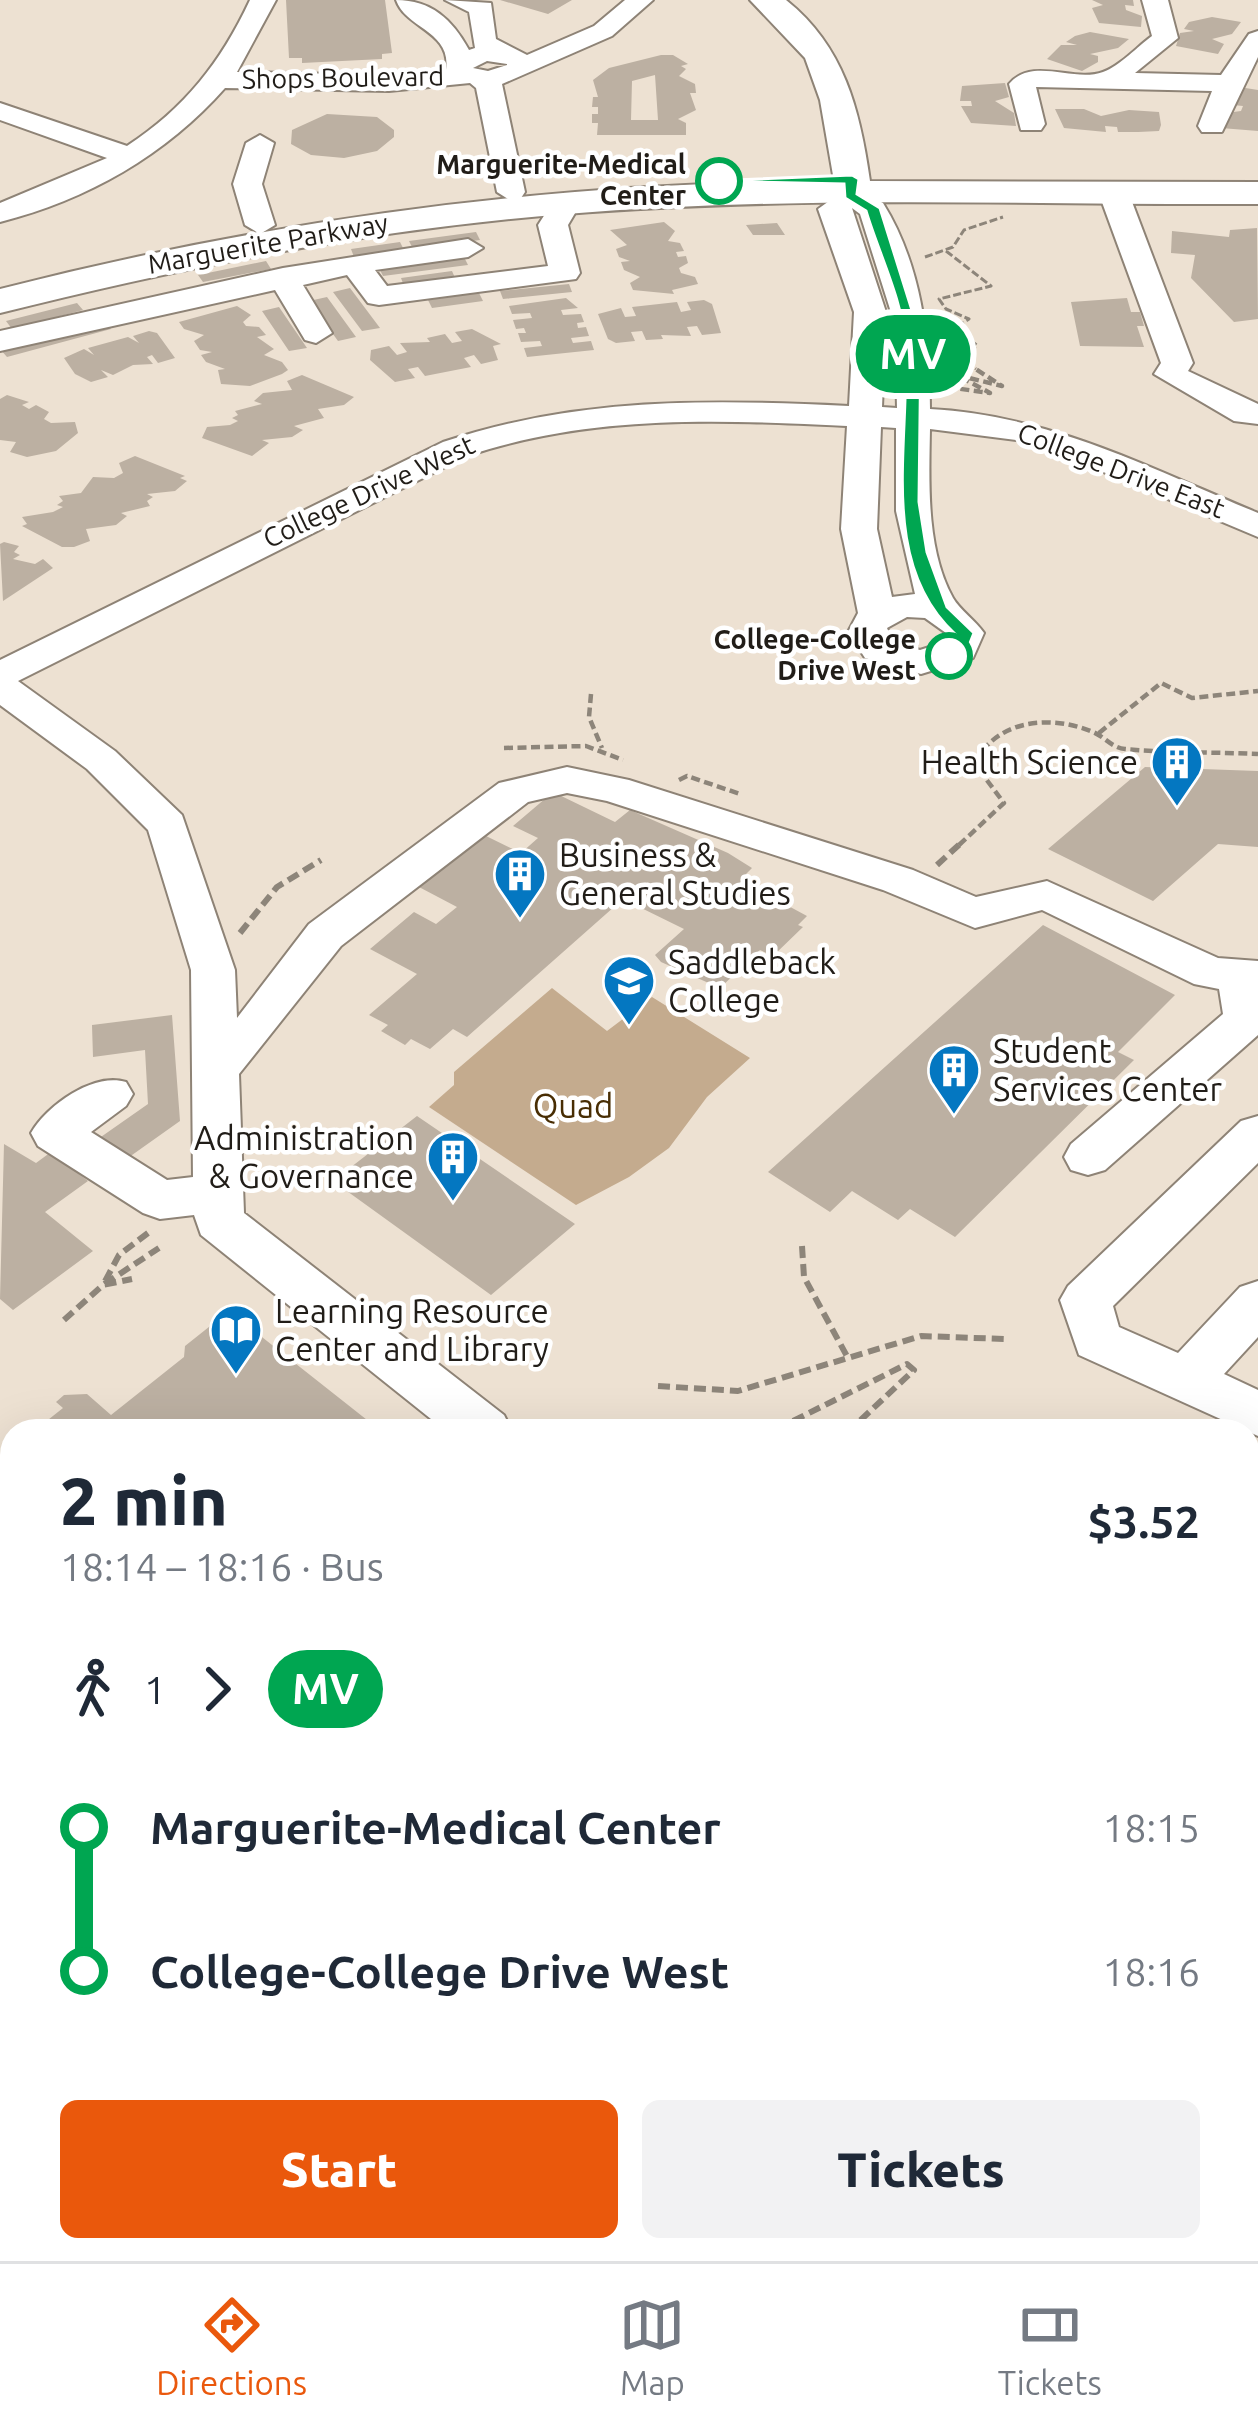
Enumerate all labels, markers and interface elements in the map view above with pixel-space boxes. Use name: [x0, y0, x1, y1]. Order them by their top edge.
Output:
street label: Shops Boulevard: [242, 60, 444, 94]
place label: Marguerite-Medical Center: [436, 149, 686, 210]
marker: Marguerite-Medical Center: [697, 159, 741, 203]
street label: Marguerite Parkway: [145, 207, 390, 279]
line badge: MV: [859, 315, 967, 393]
text: MV: [880, 330, 946, 377]
street label: College Drive East: [1014, 417, 1229, 524]
street label: College Drive West: [258, 429, 479, 553]
place label: College-College Drive West: [714, 624, 916, 685]
marker: College-College Drive West: [927, 634, 971, 678]
building icon: Health Science: [1149, 734, 1205, 808]
place label: Health Science: [921, 743, 1138, 780]
place label: Business & General Studies: [559, 836, 791, 911]
building icon: Business & General Studies: [492, 846, 548, 920]
place label: Saddleback College: [668, 943, 836, 1018]
school or university icon: Saddleback College: [601, 953, 657, 1027]
place label: Student Services Center: [993, 1032, 1223, 1107]
building icon: Student Services Center: [926, 1042, 982, 1116]
park label: Quad: [533, 1087, 613, 1124]
place label: Administration & Governance: [194, 1119, 414, 1194]
building icon: Administration & Governance: [425, 1129, 481, 1203]
place label: Learning Resource Center and Library: [275, 1292, 549, 1367]
library icon: Learning Resource Center and Library: [208, 1302, 264, 1376]
text: 2 min: [60, 1463, 228, 1537]
text: $3.52: [1087, 1496, 1200, 1547]
text: 18:14 – 18:16 · Bus: [60, 1545, 384, 1588]
icon: walk: [60, 1656, 126, 1722]
icon: forward: [184, 1656, 250, 1722]
text: MV: [292, 1665, 359, 1712]
text: 1: [144, 1668, 166, 1711]
text: Marguerite-Medical Center: [150, 1802, 721, 1853]
text: 18:15: [1102, 1806, 1200, 1849]
text: College-College Drive West: [150, 1946, 729, 1997]
text: 18:16: [1102, 1950, 1200, 1993]
button: Start: [60, 2100, 618, 2238]
button: Tickets: [642, 2100, 1200, 2238]
tab: Directions: [156, 2292, 307, 2401]
tab: Map: [619, 2292, 685, 2401]
tab: Tickets: [998, 2292, 1102, 2401]

